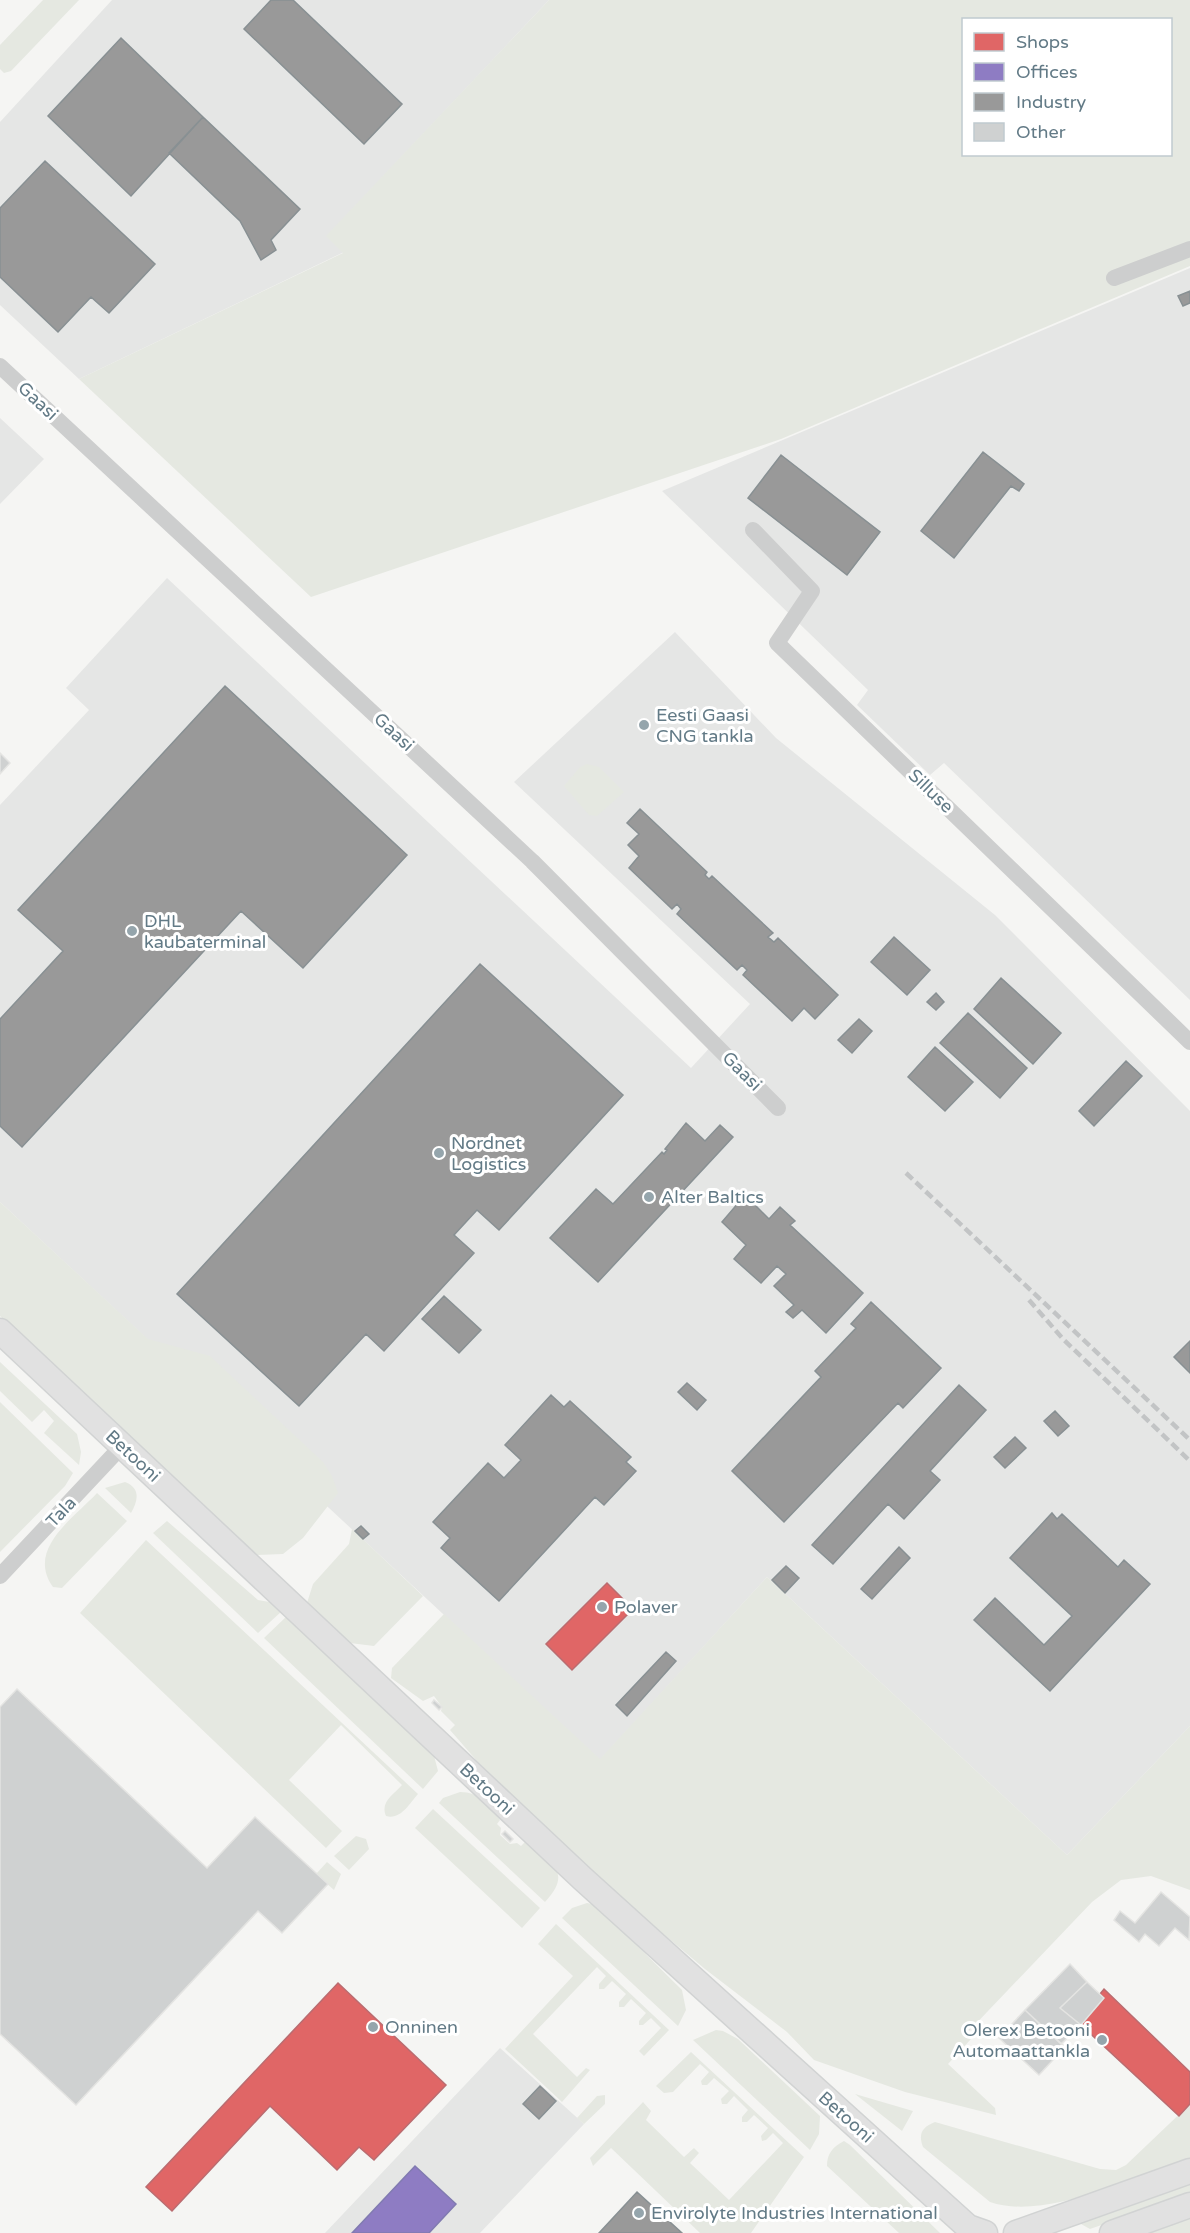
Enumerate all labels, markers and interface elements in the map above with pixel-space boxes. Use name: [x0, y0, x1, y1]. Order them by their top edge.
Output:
legend: [962, 18, 1172, 156]
text: Shops: [1016, 31, 1069, 53]
text: Offices: [1016, 61, 1078, 83]
text: Industry: [1016, 91, 1087, 113]
text: Other: [1016, 121, 1066, 143]
street label: Gaasi: [13, 377, 63, 425]
place label: Eesti Gaasi CNG tankla: [656, 704, 754, 747]
street label: Gaasi: [369, 708, 419, 756]
marker: Eesti Gaasi CNG tankla: [637, 718, 651, 732]
street label: Silluse: [904, 764, 958, 818]
place label: DHL kaubaterminal: [144, 910, 266, 953]
marker: DHL kaubaterminal: [125, 924, 139, 938]
street label: Gaasi: [718, 1047, 766, 1095]
place label: Nordnet Logistics: [451, 1132, 526, 1175]
marker: Nordnet Logistics: [432, 1146, 446, 1160]
place label: Alter Baltics: [661, 1186, 764, 1208]
marker: Alter Baltics: [642, 1190, 656, 1204]
street label: Betooni: [101, 1425, 165, 1487]
street label: Tala: [41, 1492, 81, 1532]
place label: Polaver: [614, 1596, 678, 1618]
marker: Polaver: [595, 1600, 609, 1614]
street label: Betooni: [455, 1758, 519, 1820]
place label: Onninen: [385, 2016, 458, 2038]
place label: Olerex Betooni Automaattankla: [952, 2019, 1090, 2062]
marker: Onninen: [366, 2020, 380, 2034]
marker: Olerex Betooni Automaattankla: [1095, 2033, 1109, 2047]
street label: Betooni: [814, 2087, 878, 2147]
place label: Envirolyte Industries International: [651, 2202, 938, 2224]
marker: Envirolyte Industries International: [632, 2206, 646, 2220]

